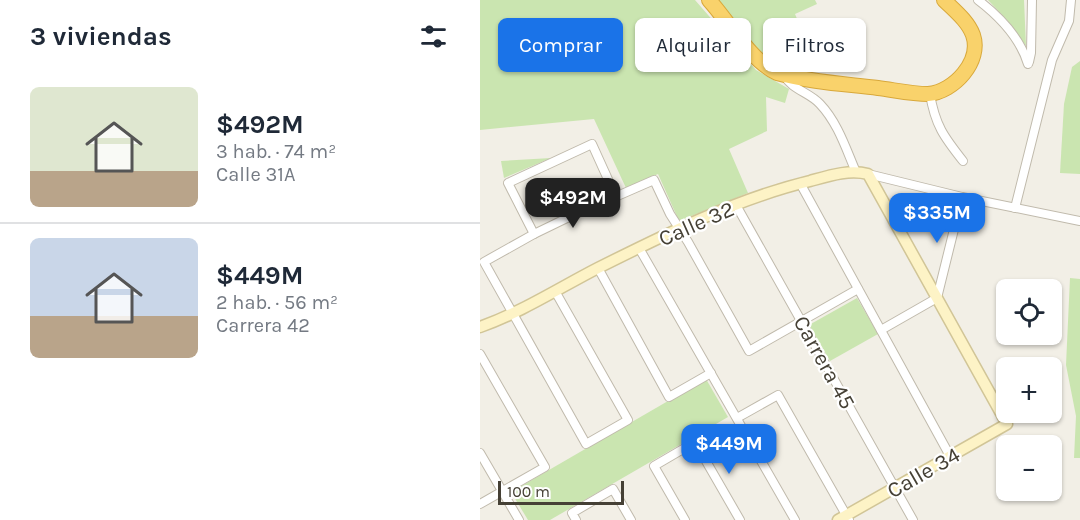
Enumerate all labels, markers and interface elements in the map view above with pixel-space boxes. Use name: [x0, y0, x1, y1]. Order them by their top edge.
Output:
chip: Comprar: [498, 18, 623, 72]
chip: Alquilar: [635, 18, 751, 72]
chip: Filtros: [763, 18, 866, 72]
icon: filters: [417, 20, 450, 53]
text: 3 viviendas: [30, 21, 172, 52]
text: $492M: [216, 109, 304, 140]
icon: home: [78, 111, 150, 183]
text: 3 hab. · 74 m²: [216, 140, 336, 163]
text: Calle 31A: [216, 163, 295, 186]
pin: $492M: [531, 178, 615, 229]
text: $492M: [539, 186, 607, 209]
pin: $335M: [895, 193, 979, 244]
street label: Calle 32: [654, 196, 738, 252]
text: $335M: [903, 201, 971, 224]
text: $449M: [216, 260, 303, 291]
icon: home: [78, 262, 150, 334]
map controls: [996, 279, 1062, 501]
button: locate: [996, 279, 1062, 345]
text: 2 hab. · 56 m²: [216, 291, 338, 314]
street label: Carrera 45: [788, 311, 860, 414]
text: Carrera 42: [216, 314, 310, 337]
button: +: [996, 357, 1062, 423]
pin: $449M: [687, 424, 771, 475]
text: $449M: [695, 432, 763, 455]
button: −: [996, 435, 1062, 501]
street label: Calle 34: [882, 442, 965, 504]
scale bar: [498, 478, 624, 506]
text: 100 m: [507, 482, 550, 501]

